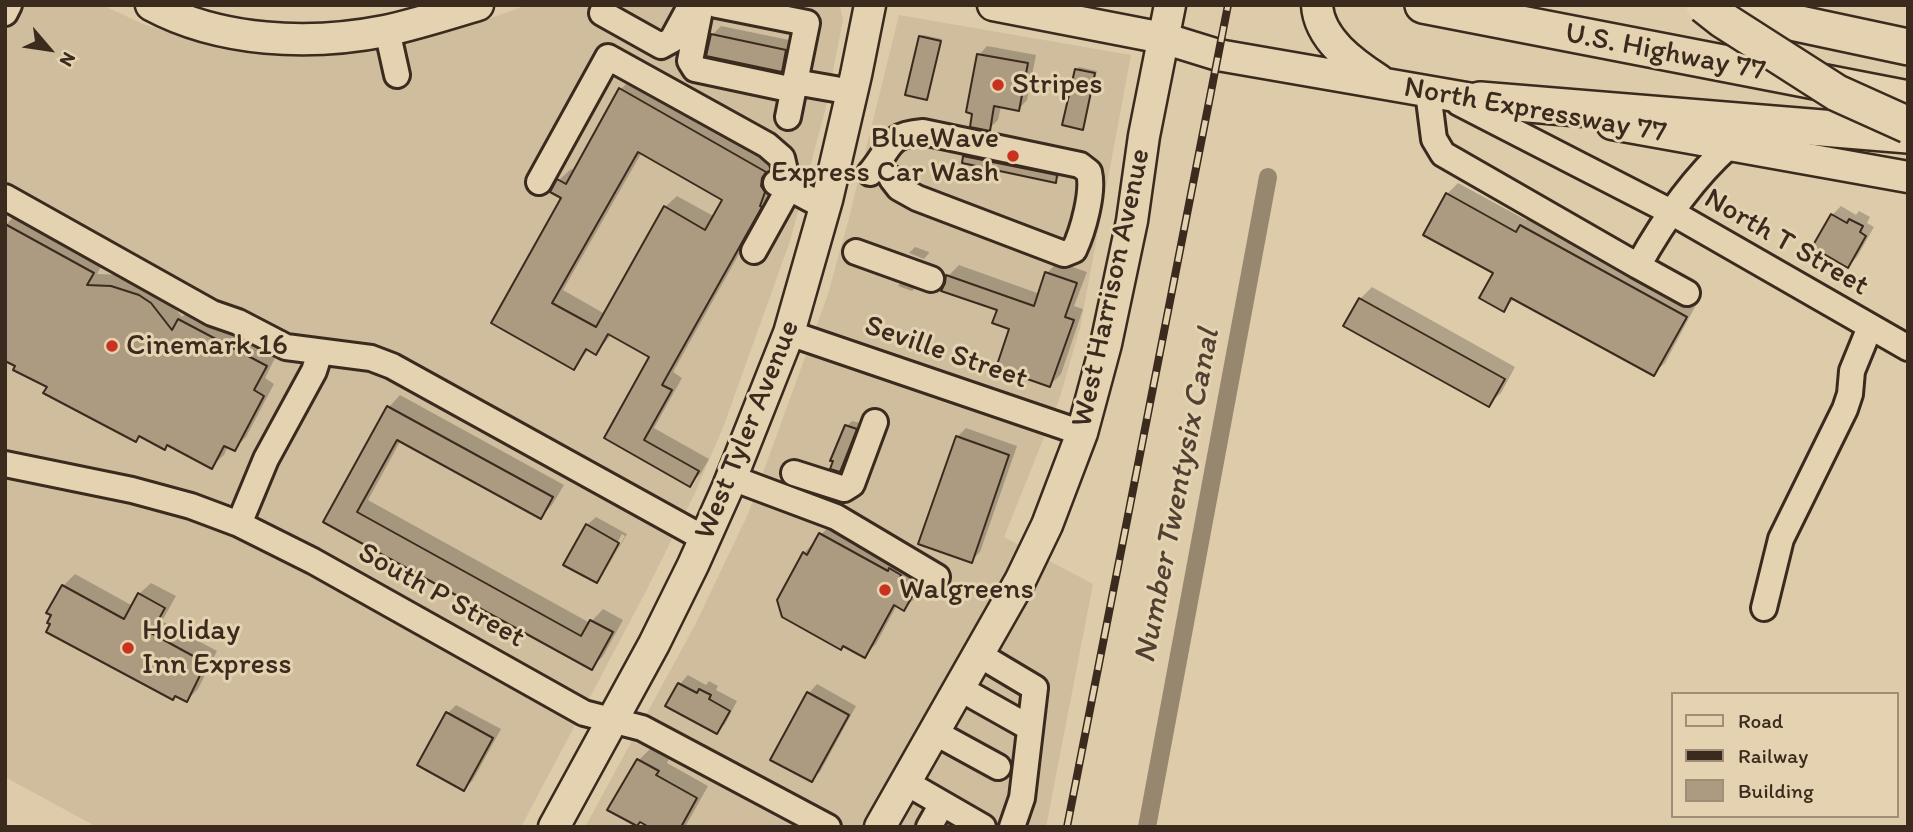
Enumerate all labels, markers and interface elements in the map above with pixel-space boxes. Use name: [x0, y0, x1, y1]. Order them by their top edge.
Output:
north arrow: [14, 14, 84, 84]
street label: U.S. Highway 77: [1562, 16, 1768, 90]
text: N: [55, 48, 81, 71]
place label: Stripes: [1012, 67, 1103, 103]
street label: North Expressway 77: [1401, 70, 1669, 152]
marker: Stripes: [990, 77, 1006, 93]
place label: BlueWave Express Car Wash: [771, 121, 999, 192]
street label: West Harrison Avenue: [1065, 145, 1159, 431]
marker: BlueWave Express Car Wash: [1005, 148, 1021, 164]
street label: North T Street: [1697, 181, 1875, 305]
street label: Seville Street: [860, 308, 1032, 398]
street label: West Tyler Avenue: [688, 315, 808, 545]
water label: Number Twentysix Canal: [1127, 326, 1229, 666]
place label: Cinemark 16: [126, 328, 288, 364]
marker: Cinemark 16: [104, 338, 120, 354]
street label: South P Street: [351, 535, 531, 657]
place label: Walgreens: [899, 572, 1034, 608]
marker: Walgreens: [877, 582, 893, 598]
place label: Holiday Inn Express: [142, 613, 292, 684]
marker: Holiday Inn Express: [120, 640, 136, 656]
legend: [1672, 692, 1899, 818]
text: Road: [1738, 708, 1783, 733]
text: Railway: [1738, 743, 1808, 768]
text: Building: [1738, 778, 1814, 803]

